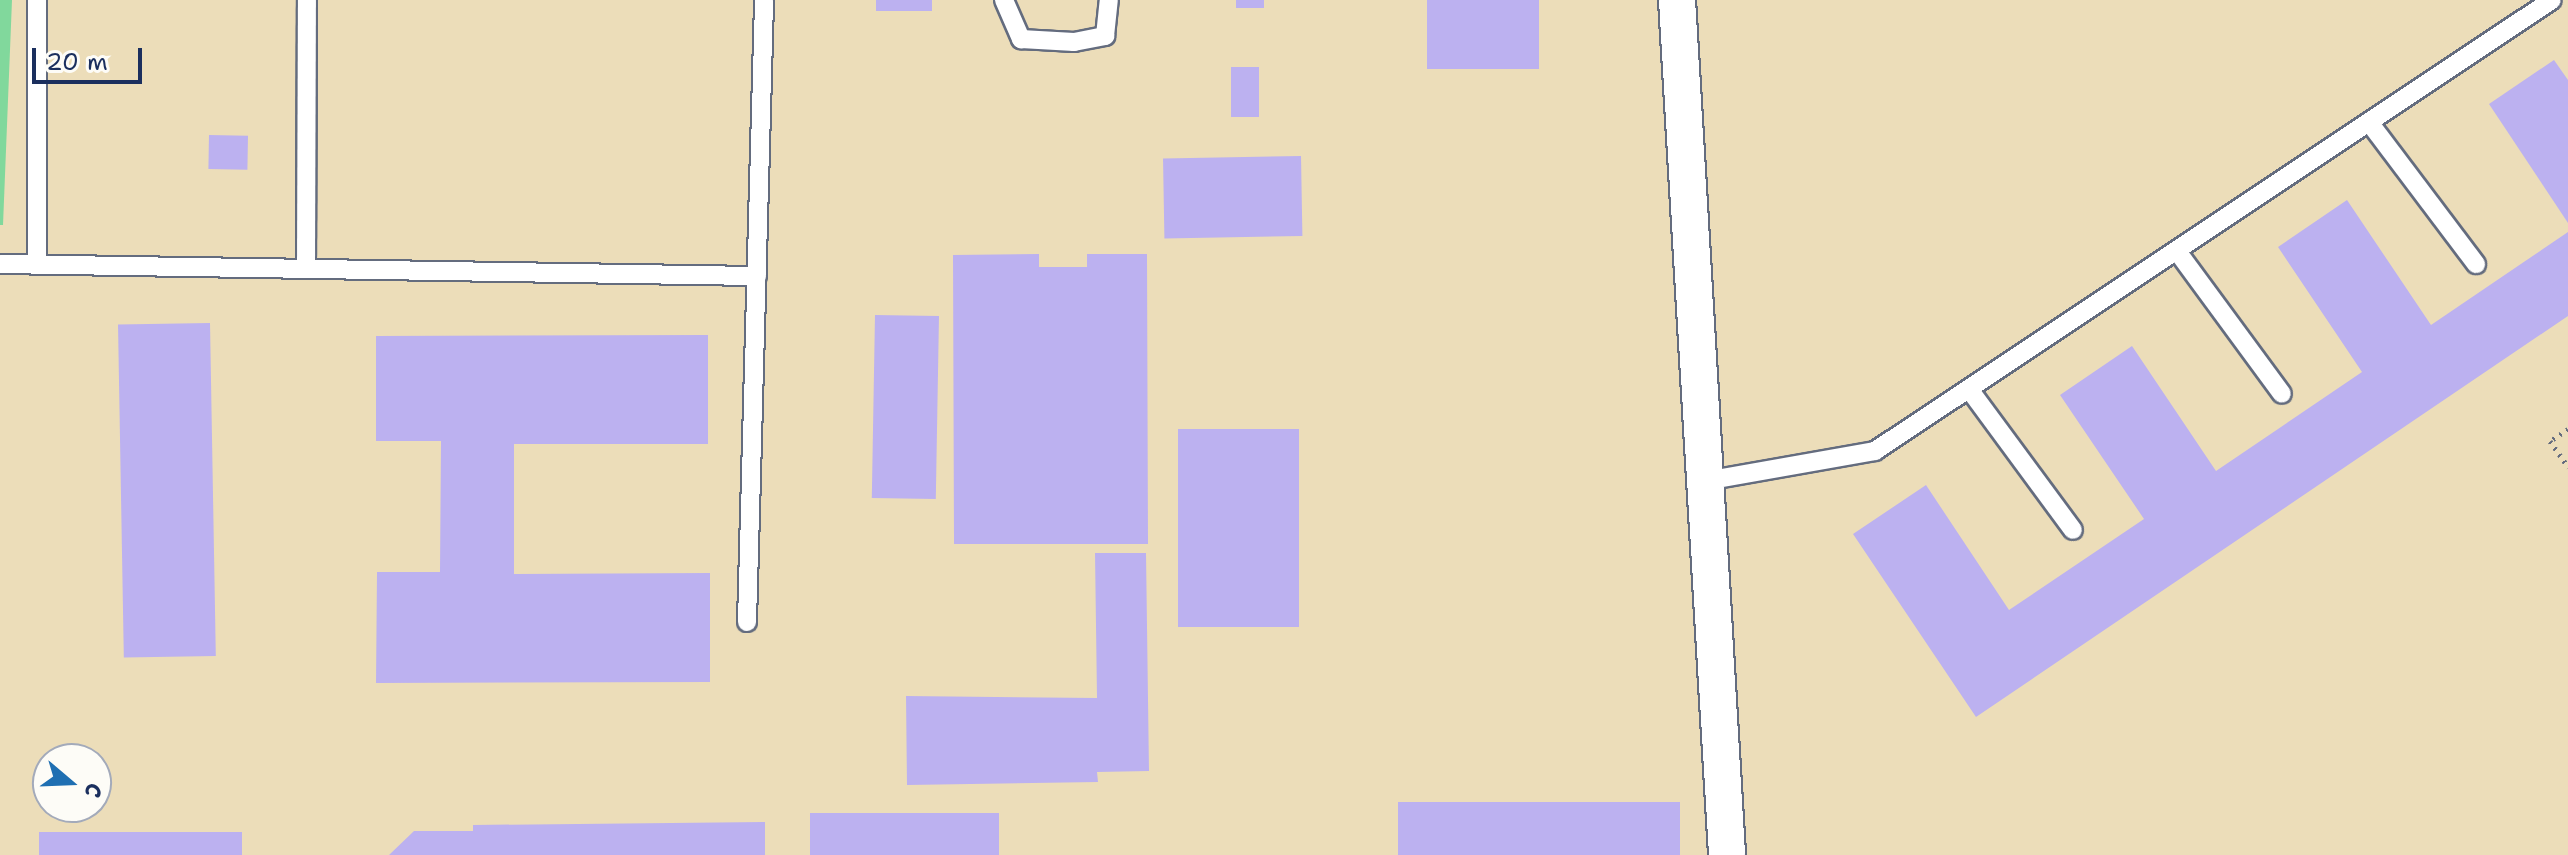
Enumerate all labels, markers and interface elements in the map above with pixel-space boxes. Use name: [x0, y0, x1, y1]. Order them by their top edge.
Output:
scale bar: [36, 32, 146, 82]
text: 20 m: [46, 46, 108, 78]
north arrow: [32, 743, 112, 823]
text: С: [77, 779, 109, 801]

